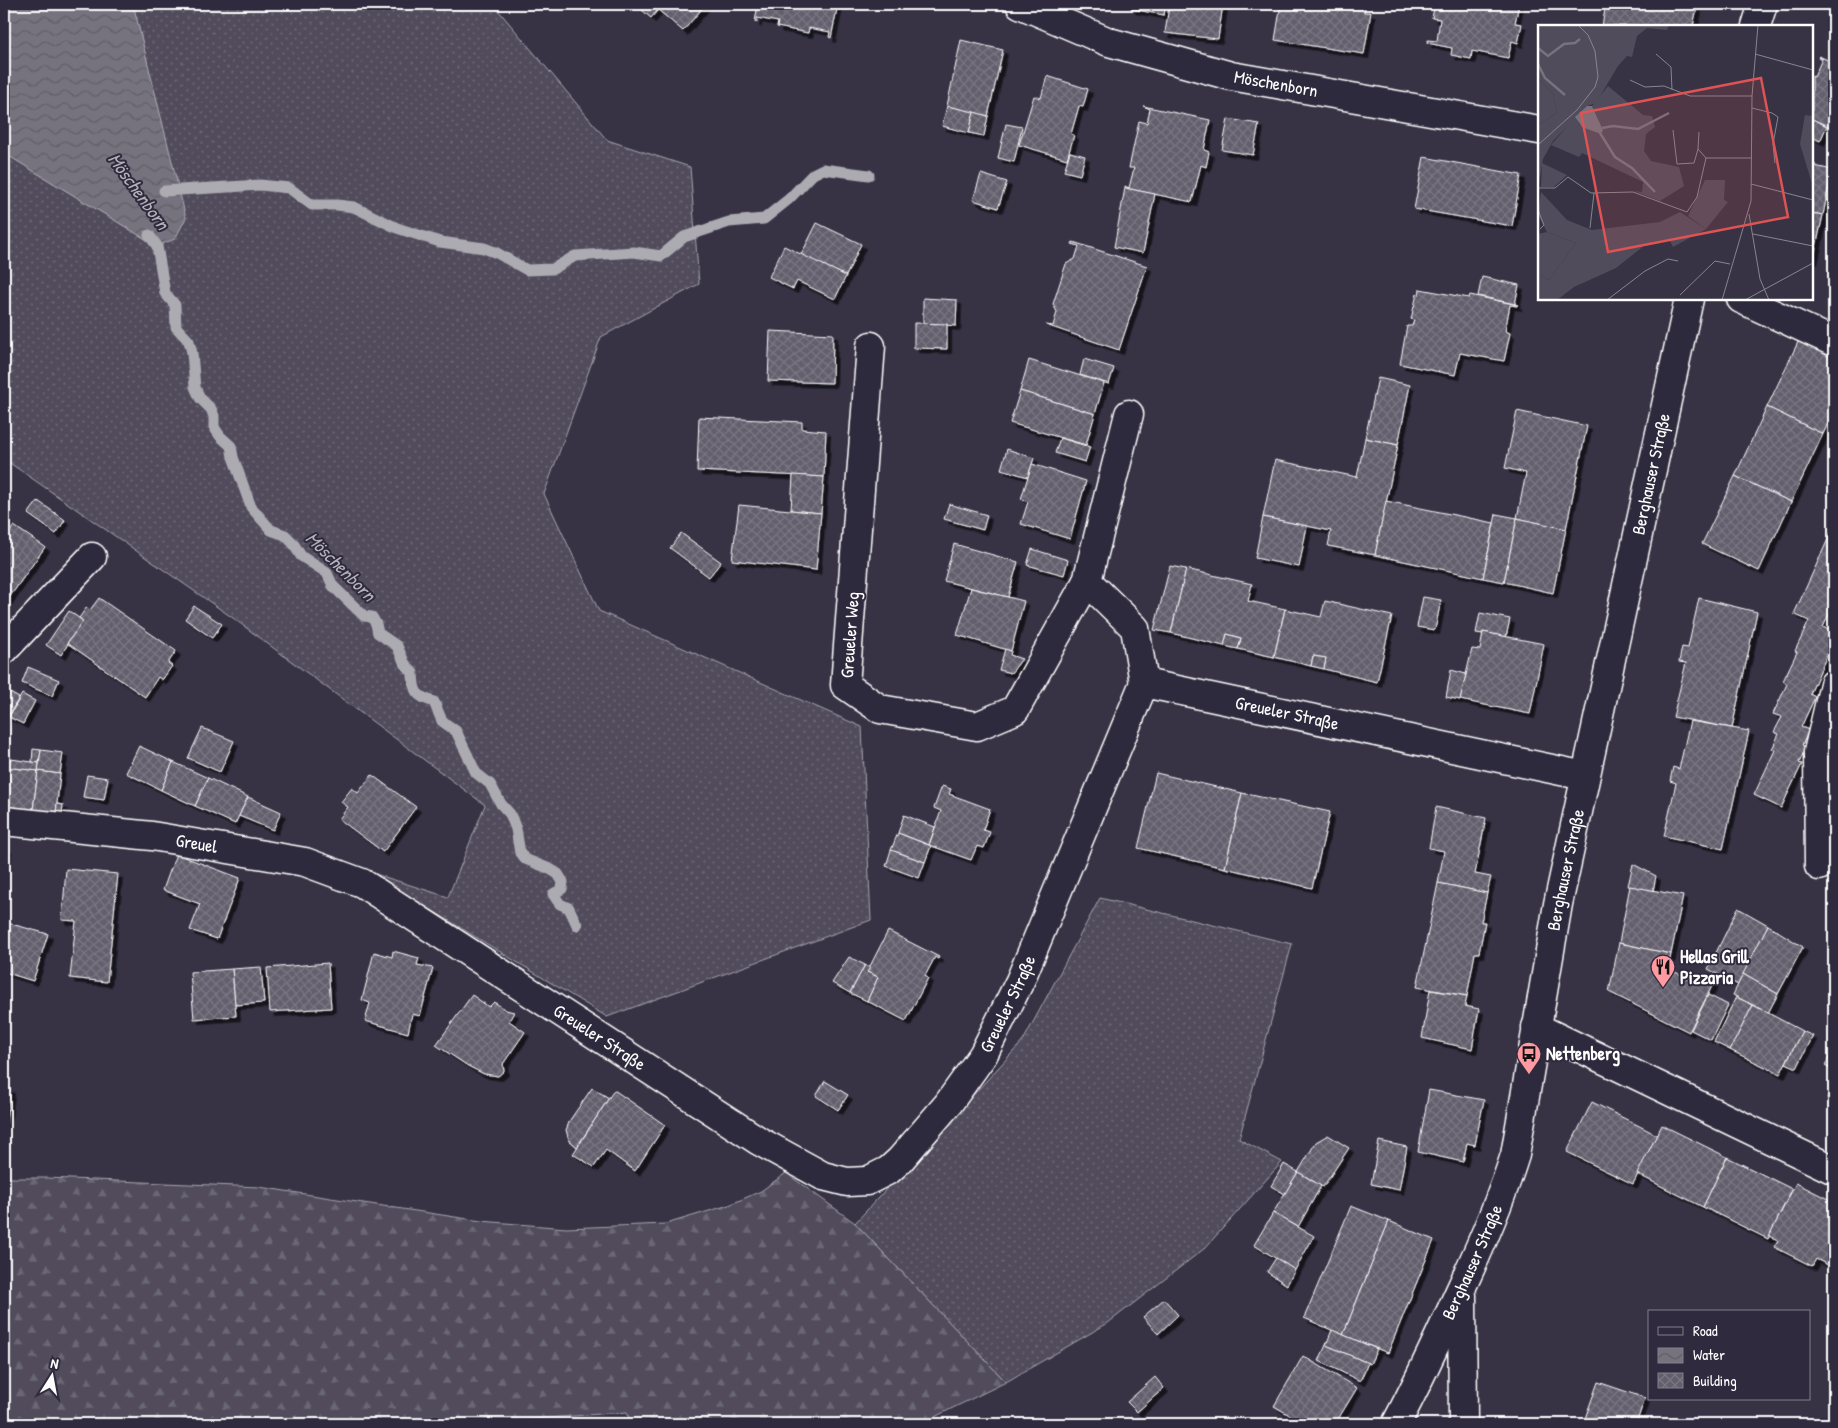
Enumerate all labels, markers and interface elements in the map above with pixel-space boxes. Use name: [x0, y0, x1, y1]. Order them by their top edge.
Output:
inset map: [1538, 25, 1813, 300]
street label: Möschenborn: [1232, 64, 1320, 103]
water label: Möschenborn: [102, 147, 177, 236]
street label: Berghauser Straße: [1625, 411, 1676, 537]
water label: Möschenborn: [300, 525, 383, 608]
street label: Greueler Weg: [834, 591, 865, 679]
street label: Greueler Straße: [1233, 690, 1341, 736]
street label: Berghauser Straße: [1541, 807, 1590, 932]
street label: Greuel: [174, 827, 220, 859]
place label: Hellas Grill Pizzaria: [1680, 944, 1750, 990]
street label: Greueler Straße: [973, 951, 1041, 1057]
restaurant icon: Hellas Grill Pizzaria: [1650, 954, 1676, 988]
street label: Greueler Straße: [549, 998, 651, 1076]
bus stop icon: Nettenberg: [1516, 1041, 1542, 1075]
place label: Nettenberg: [1546, 1041, 1620, 1067]
street label: Berghauser Straße: [1436, 1201, 1508, 1324]
legend: [1648, 1310, 1810, 1400]
text: Road: [1693, 1320, 1718, 1341]
text: Water: [1693, 1344, 1725, 1365]
north arrow: [28, 1350, 78, 1400]
text: N: [49, 1353, 61, 1373]
text: Building: [1693, 1370, 1737, 1391]

